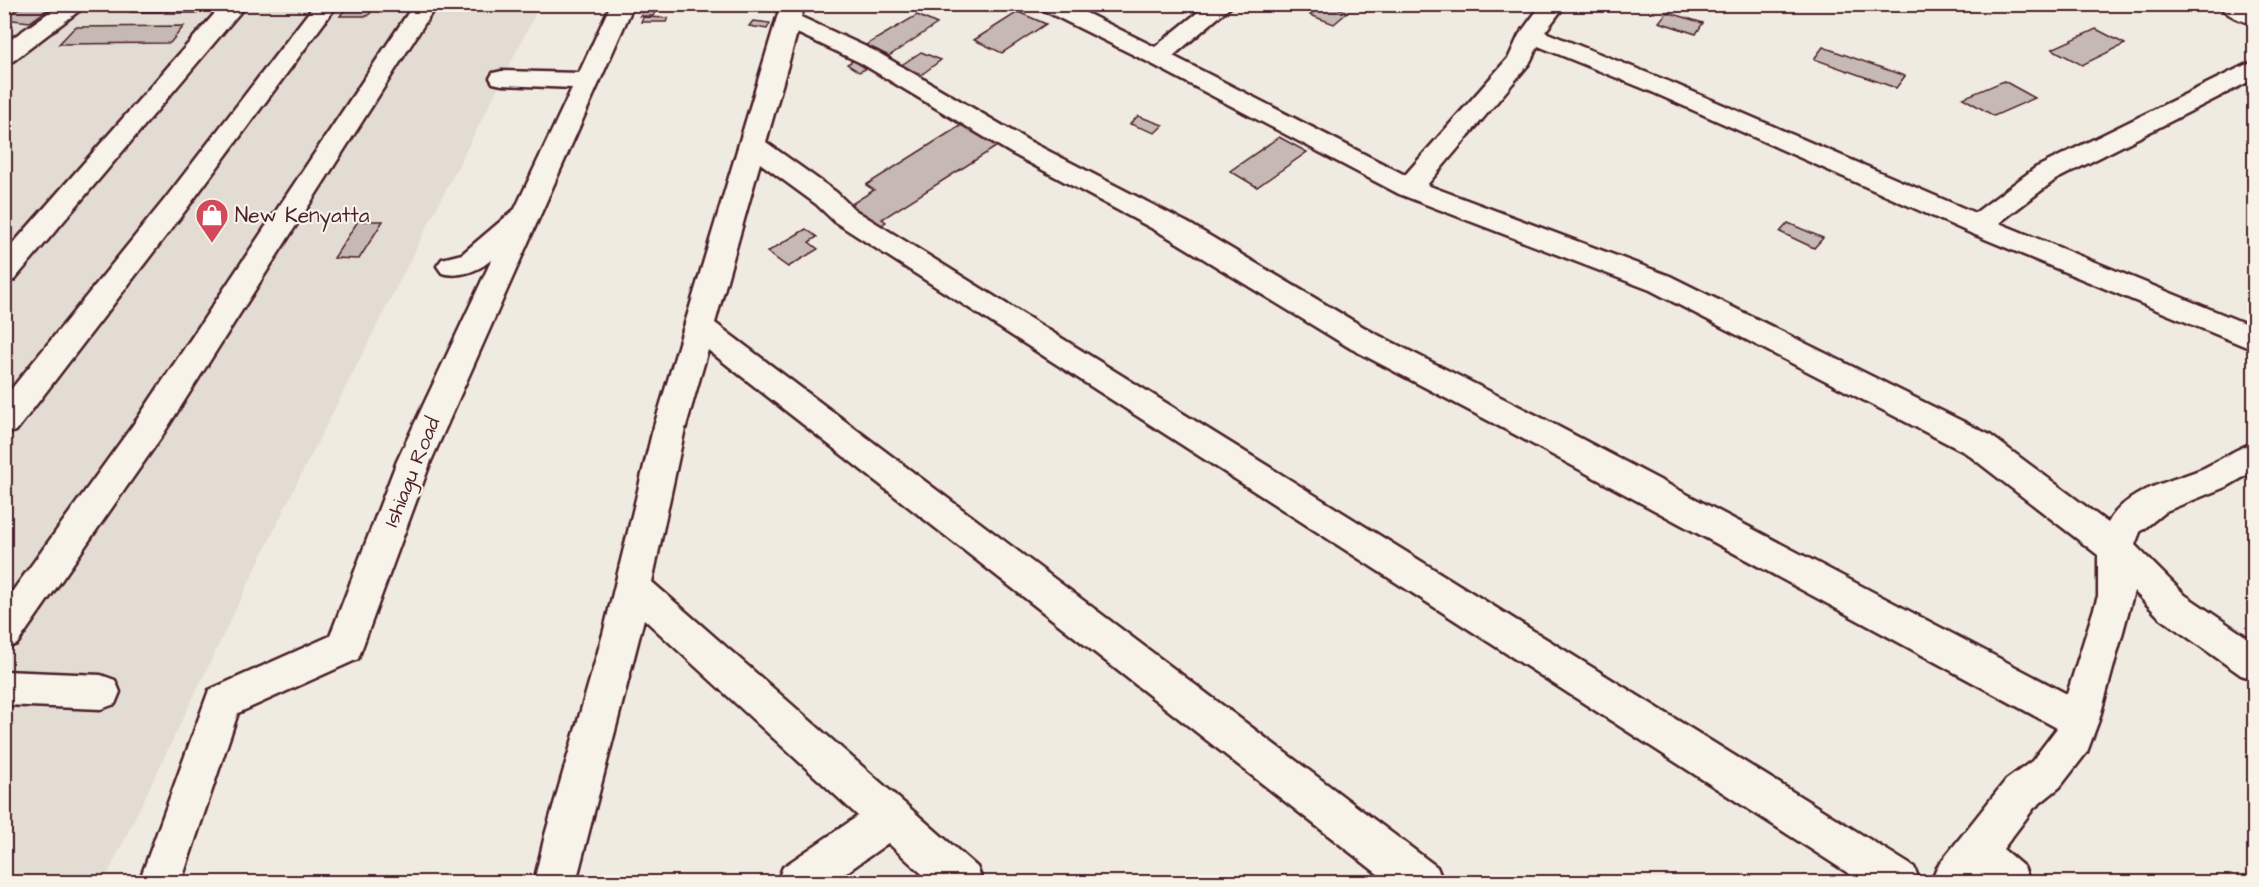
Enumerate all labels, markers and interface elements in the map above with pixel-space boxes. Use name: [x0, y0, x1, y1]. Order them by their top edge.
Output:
shop icon: New Kenyatta: [194, 197, 230, 244]
place label: New Kenyatta: [235, 201, 370, 232]
street label: Ishiagu Road: [377, 413, 449, 532]

